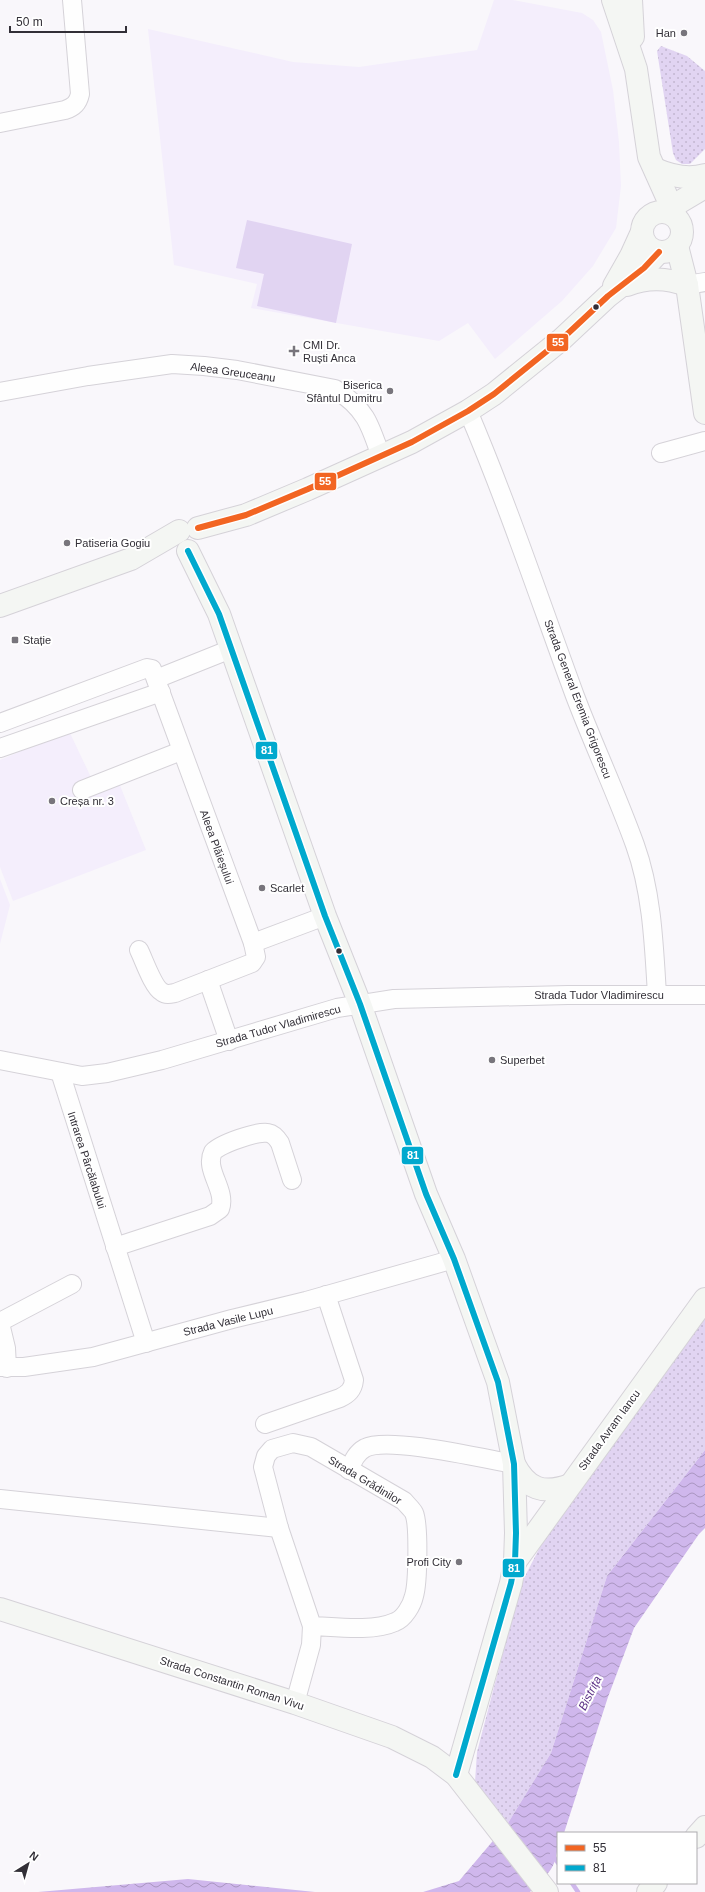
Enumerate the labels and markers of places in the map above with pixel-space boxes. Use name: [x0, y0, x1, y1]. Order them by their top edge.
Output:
place label: Han: [656, 27, 676, 39]
marker: Han: [679, 28, 689, 38]
unlabelled marker: [591, 302, 601, 312]
place label: CMI Dr. Ruști Anca: [303, 339, 356, 364]
marker: CMI Dr. Ruști Anca: [288, 345, 300, 357]
place label: Biserica Sfântul Dumitru: [306, 379, 383, 404]
marker: Biserica Sfântul Dumitru: [385, 386, 395, 396]
place label: Patiseria Gogiu: [75, 537, 150, 549]
marker: Patiseria Gogiu: [62, 538, 72, 548]
place label: Stație: [23, 634, 51, 646]
marker: Stație: [10, 635, 20, 645]
place label: Creșa nr. 3: [60, 795, 114, 807]
marker: Creșa nr. 3: [47, 796, 57, 806]
place label: Scarlet: [270, 882, 304, 894]
marker: Scarlet: [257, 883, 267, 893]
unlabelled marker: [334, 946, 344, 956]
place label: Superbet: [500, 1054, 545, 1066]
marker: Superbet: [487, 1055, 497, 1065]
place label: Profi City: [406, 1556, 451, 1568]
marker: Profi City: [454, 1557, 464, 1567]

